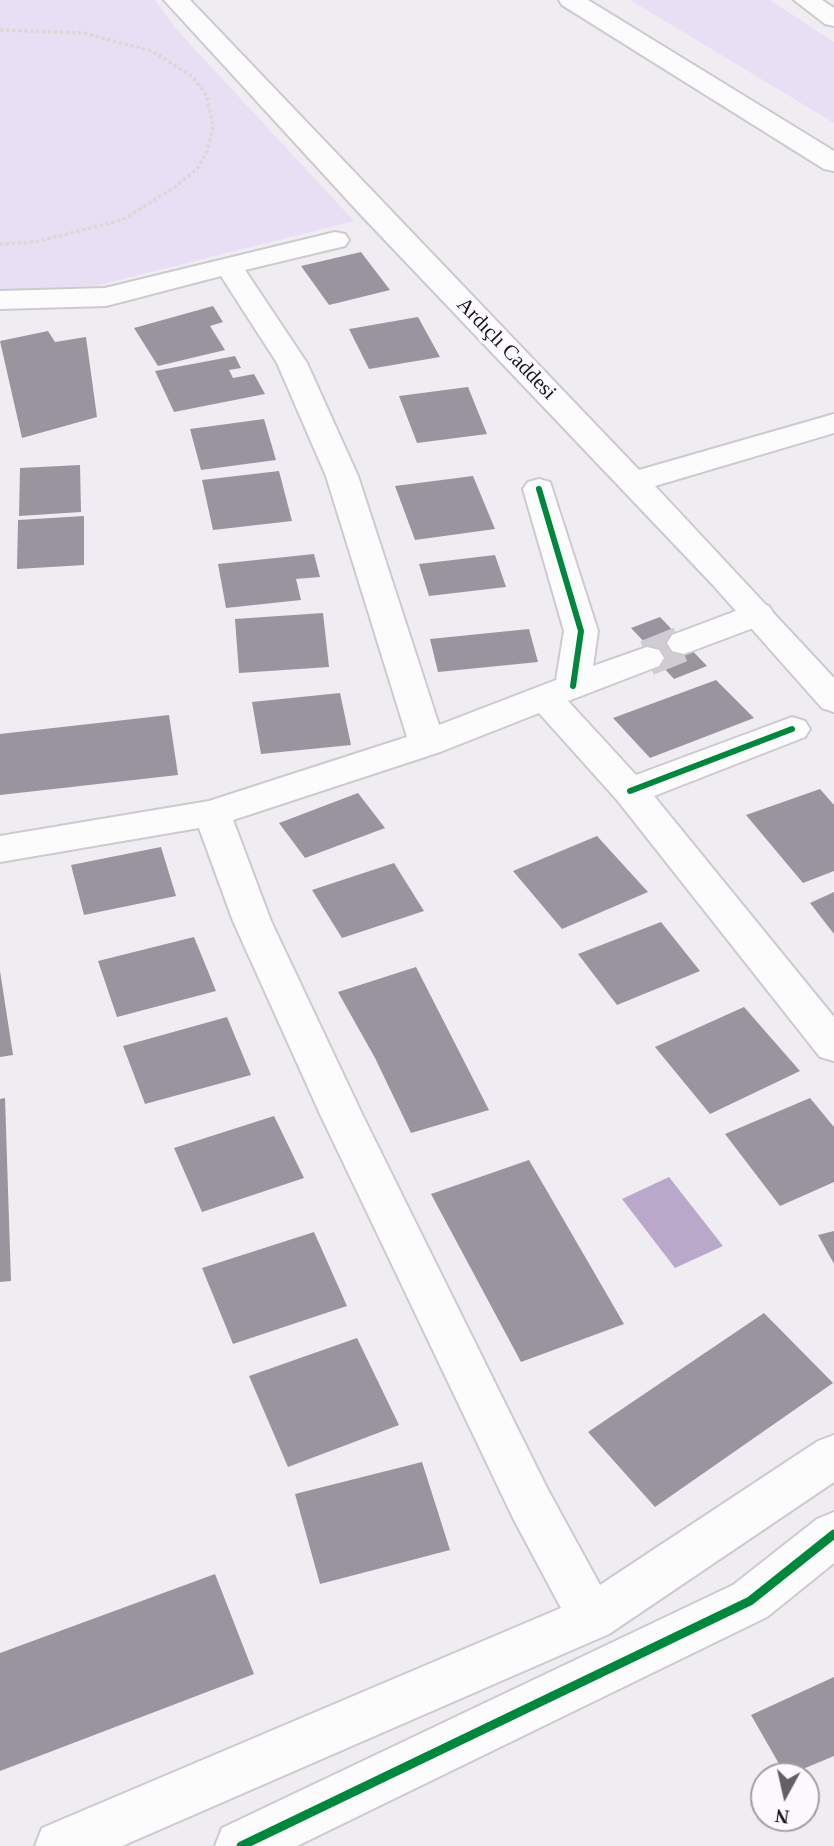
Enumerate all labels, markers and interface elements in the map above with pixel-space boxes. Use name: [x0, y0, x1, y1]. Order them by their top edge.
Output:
street label: Ardıçlı Caddesi: [451, 293, 561, 405]
north arrow: [750, 1762, 820, 1832]
text: N: [774, 1805, 791, 1828]

